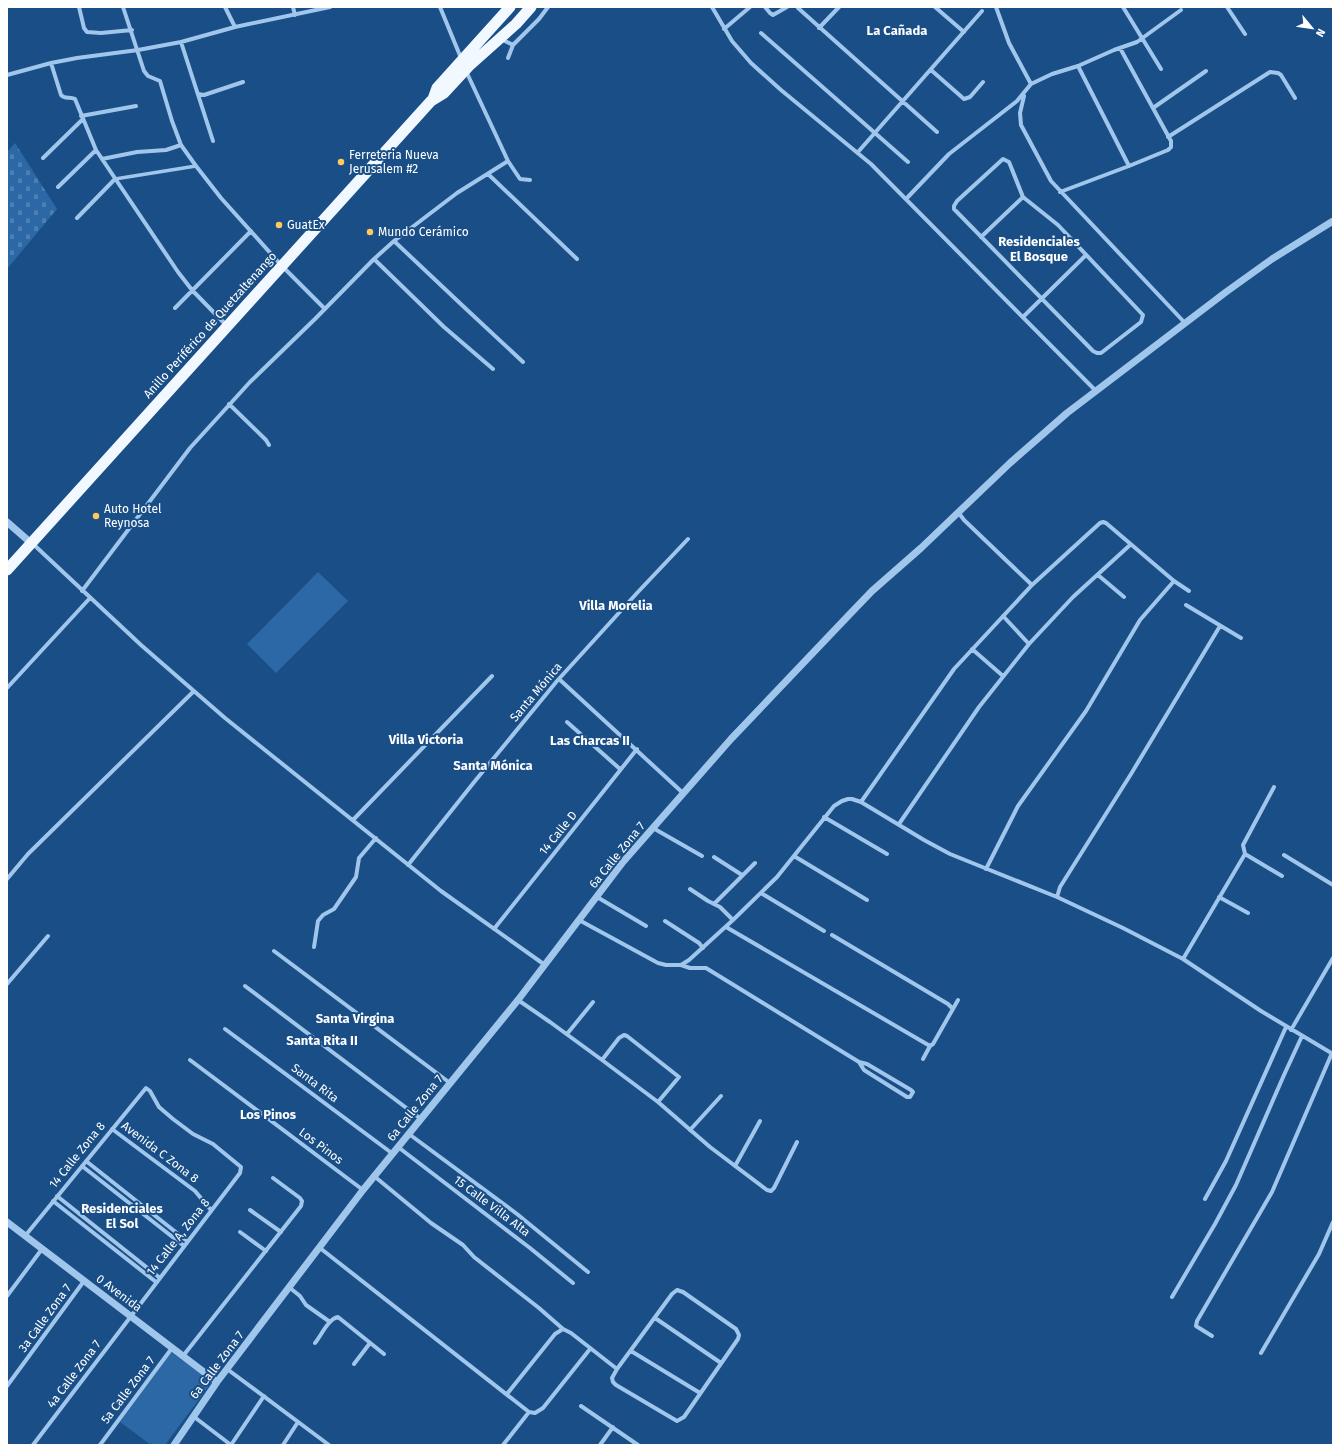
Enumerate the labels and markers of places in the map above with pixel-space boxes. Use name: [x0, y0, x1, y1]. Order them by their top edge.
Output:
place label: Ferreteria Nueva Jerusalem #2: [349, 148, 439, 176]
marker: Ferreteria Nueva Jerusalem #2: [336, 157, 346, 167]
place label: GuatEx: [287, 218, 325, 232]
marker: GuatEx: [274, 220, 284, 230]
place label: Mundo Cerámico: [378, 225, 469, 239]
marker: Mundo Cerámico: [365, 227, 375, 237]
place label: Auto Hotel Reynosa: [104, 502, 162, 530]
marker: Auto Hotel Reynosa: [91, 511, 101, 521]

